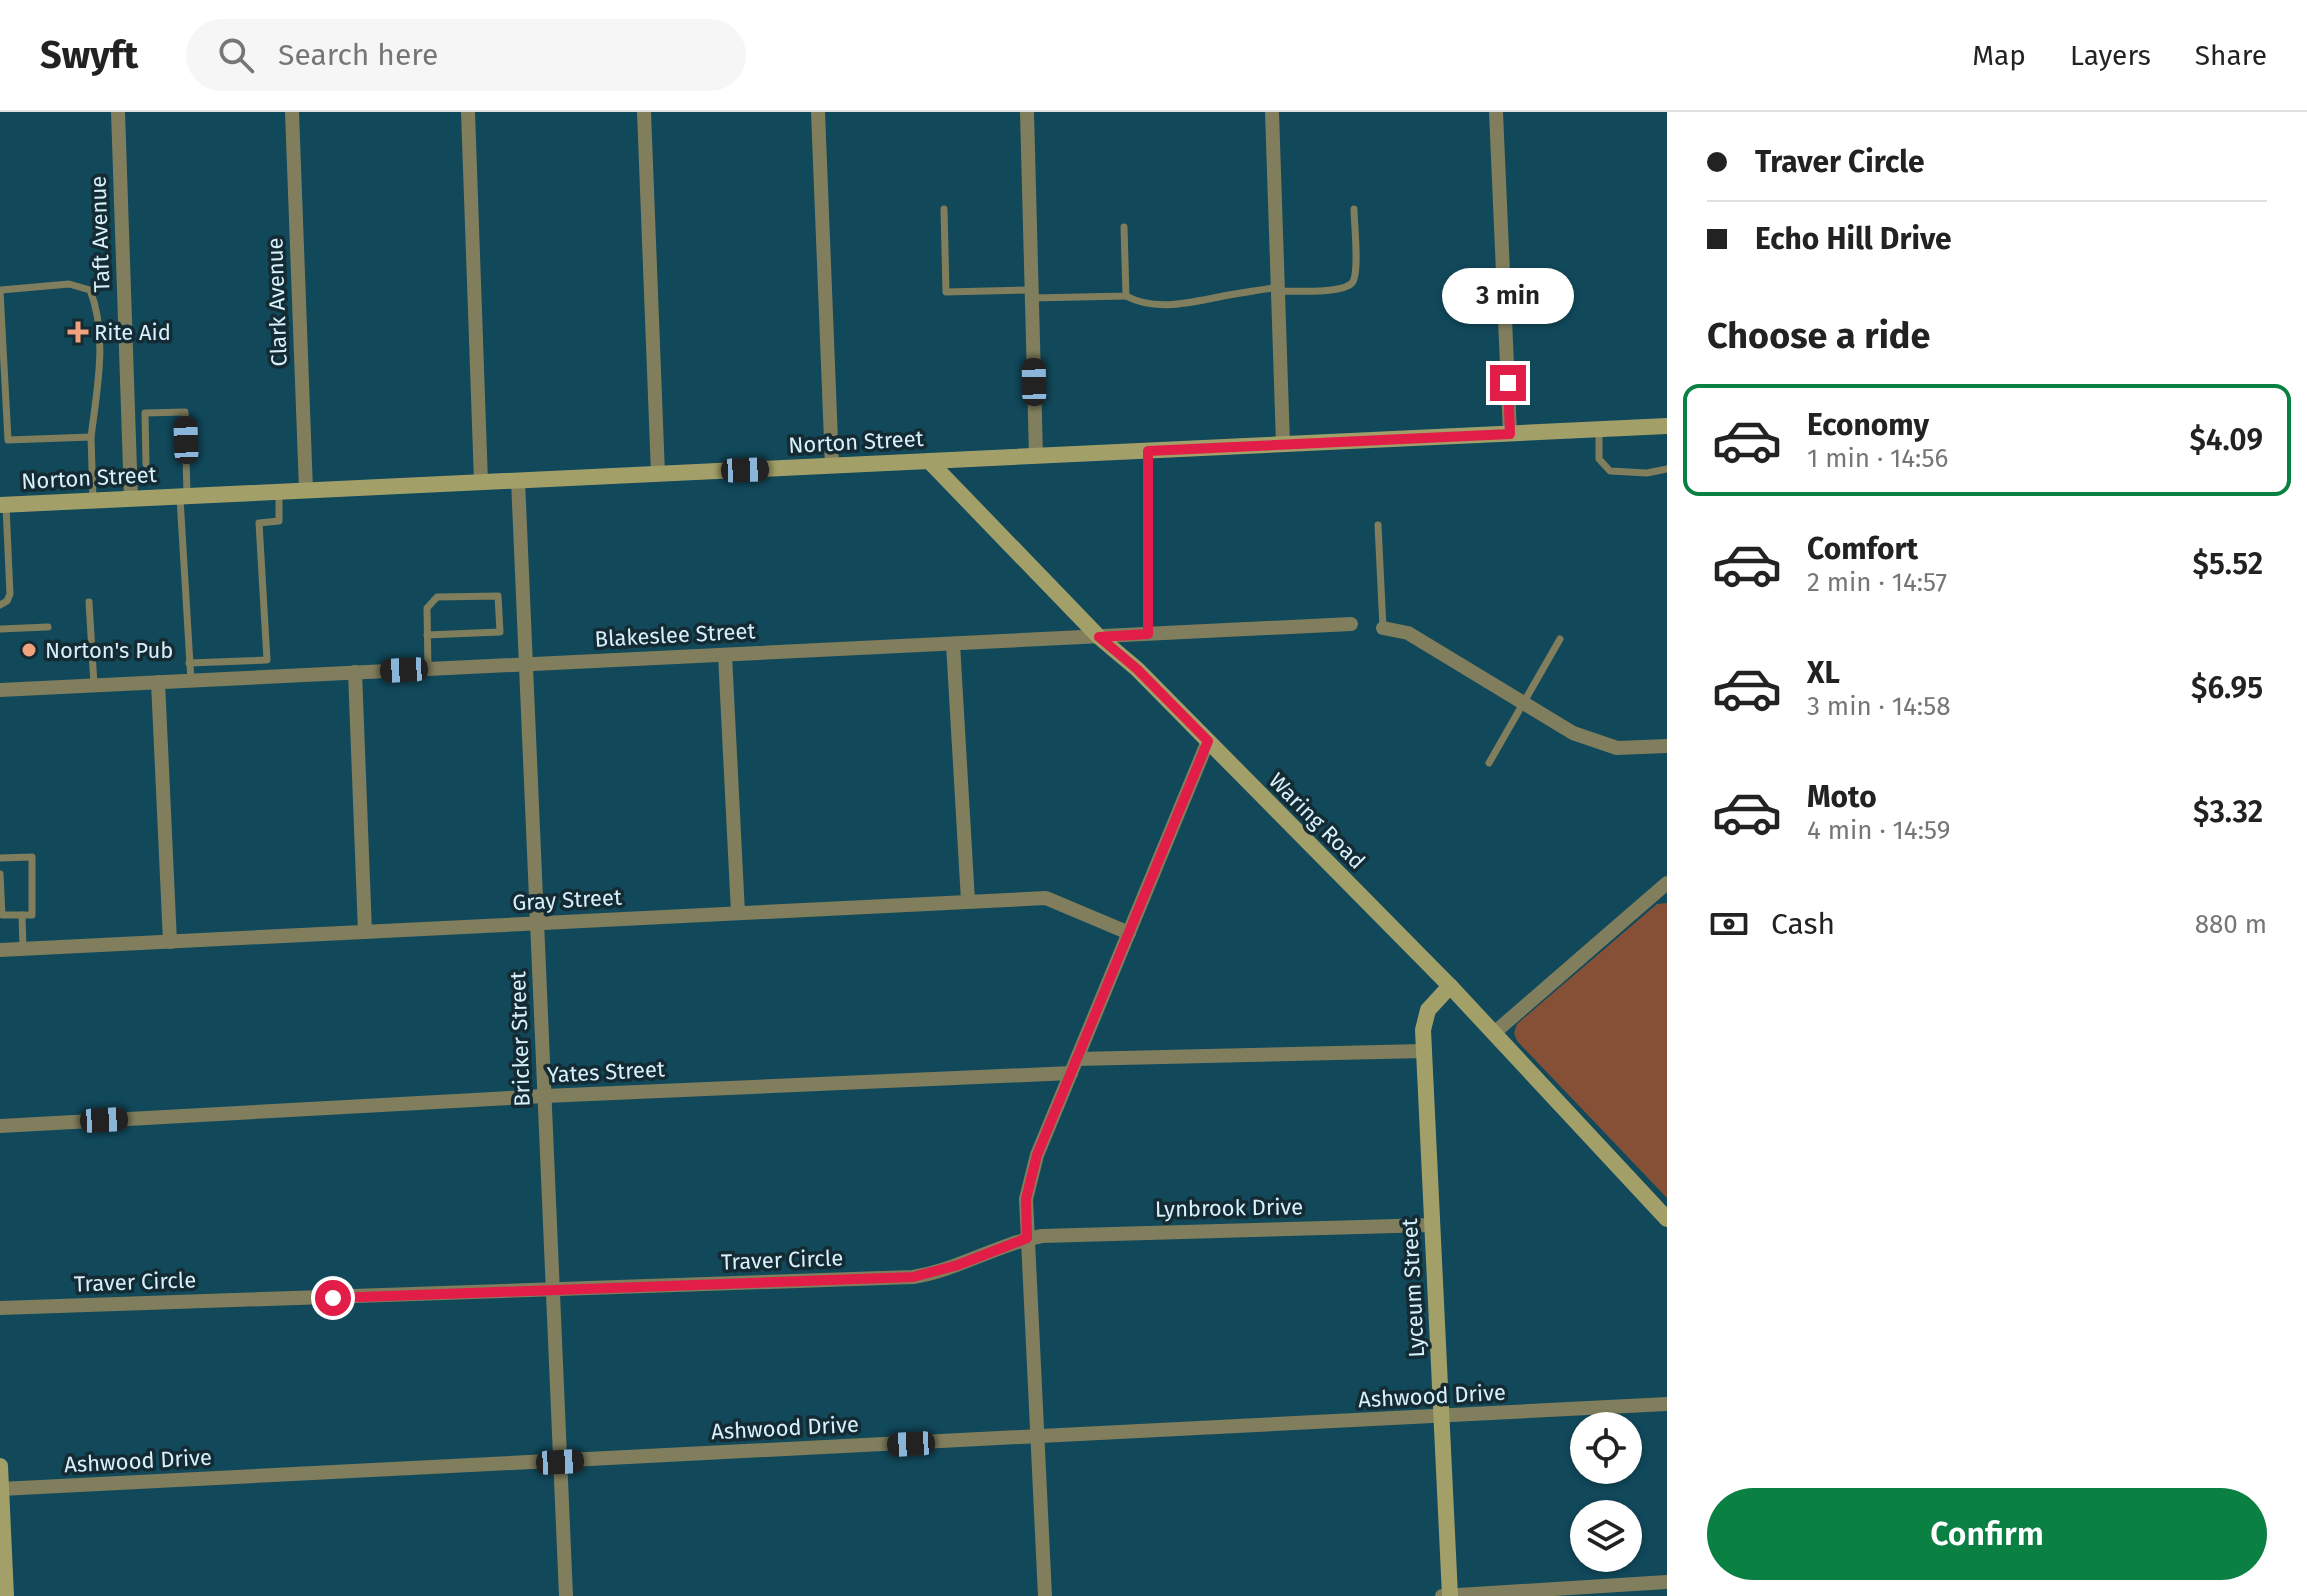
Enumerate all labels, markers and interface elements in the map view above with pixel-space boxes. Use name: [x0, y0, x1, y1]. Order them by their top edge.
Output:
search box: [186, 19, 746, 91]
text: Swyft: [40, 32, 138, 78]
icon: search: [214, 33, 258, 77]
text: Search here: [278, 37, 438, 73]
text: Map: [1972, 39, 2026, 72]
text: Layers: [2070, 39, 2151, 72]
text: Share: [2195, 39, 2267, 72]
text: Traver Circle: [1755, 144, 1925, 180]
street label: Taft Avenue: [84, 175, 116, 293]
text: Echo Hill Drive: [1755, 221, 1952, 257]
street label: Clark Avenue: [261, 237, 293, 367]
callout: 3 min: [1442, 267, 1574, 323]
text: 3 min: [1476, 280, 1540, 311]
text: Choose a ride: [1707, 314, 1930, 358]
place label: Rite Aid: [94, 319, 171, 346]
marker: Rite Aid: [69, 323, 87, 341]
car: [1022, 358, 1046, 406]
route end: [1490, 365, 1526, 401]
icon: car: [1711, 404, 1783, 476]
text: Economy: [1807, 407, 1929, 443]
car: [173, 416, 199, 464]
text: $4.09: [2190, 422, 2263, 458]
street label: Norton Street: [788, 425, 924, 459]
text: 1 min · 14:56: [1807, 443, 1948, 474]
car: [721, 457, 769, 483]
street label: Norton Street: [21, 461, 157, 495]
icon: car: [1711, 528, 1783, 600]
text: Comfort: [1807, 531, 1918, 567]
text: $5.52: [2193, 546, 2263, 582]
text: 2 min · 14:57: [1807, 567, 1947, 598]
street label: Blakeslee Street: [594, 617, 756, 653]
place label: Norton's Pub: [45, 637, 173, 664]
marker: Norton's Pub: [20, 641, 38, 659]
icon: car: [1711, 652, 1783, 724]
text: XL: [1807, 655, 1840, 691]
car: [379, 657, 429, 683]
text: $6.95: [2191, 670, 2263, 706]
text: 3 min · 14:58: [1807, 691, 1951, 722]
street label: Waring Road: [1263, 767, 1371, 875]
icon: car: [1711, 776, 1783, 848]
text: Moto: [1807, 779, 1877, 815]
text: $3.32: [2193, 794, 2263, 830]
text: 4 min · 14:59: [1807, 815, 1950, 846]
street label: Gray Street: [512, 884, 622, 916]
icon: cash: [1707, 902, 1751, 946]
text: Cash: [1771, 906, 1835, 942]
text: 880 m: [2195, 909, 2267, 940]
street label: Bricker Street: [504, 971, 536, 1107]
street label: Yates Street: [547, 1055, 666, 1089]
car: [79, 1107, 129, 1133]
street label: Lynbrook Drive: [1155, 1193, 1303, 1223]
street label: Lyceum Street: [1396, 1218, 1430, 1358]
street label: Traver Circle: [720, 1244, 844, 1276]
street label: Traver Circle: [73, 1266, 197, 1298]
route start: [315, 1280, 351, 1316]
street label: Ashwood Drive: [1357, 1379, 1507, 1413]
street label: Ashwood Drive: [710, 1411, 860, 1445]
map controls: [1570, 1412, 1642, 1572]
button: locate: [1570, 1412, 1642, 1484]
car: [886, 1431, 936, 1457]
street label: Ashwood Drive: [63, 1444, 213, 1478]
car: [535, 1449, 585, 1475]
button: Confirm: [1707, 1488, 2267, 1580]
button: layers: [1570, 1500, 1642, 1572]

